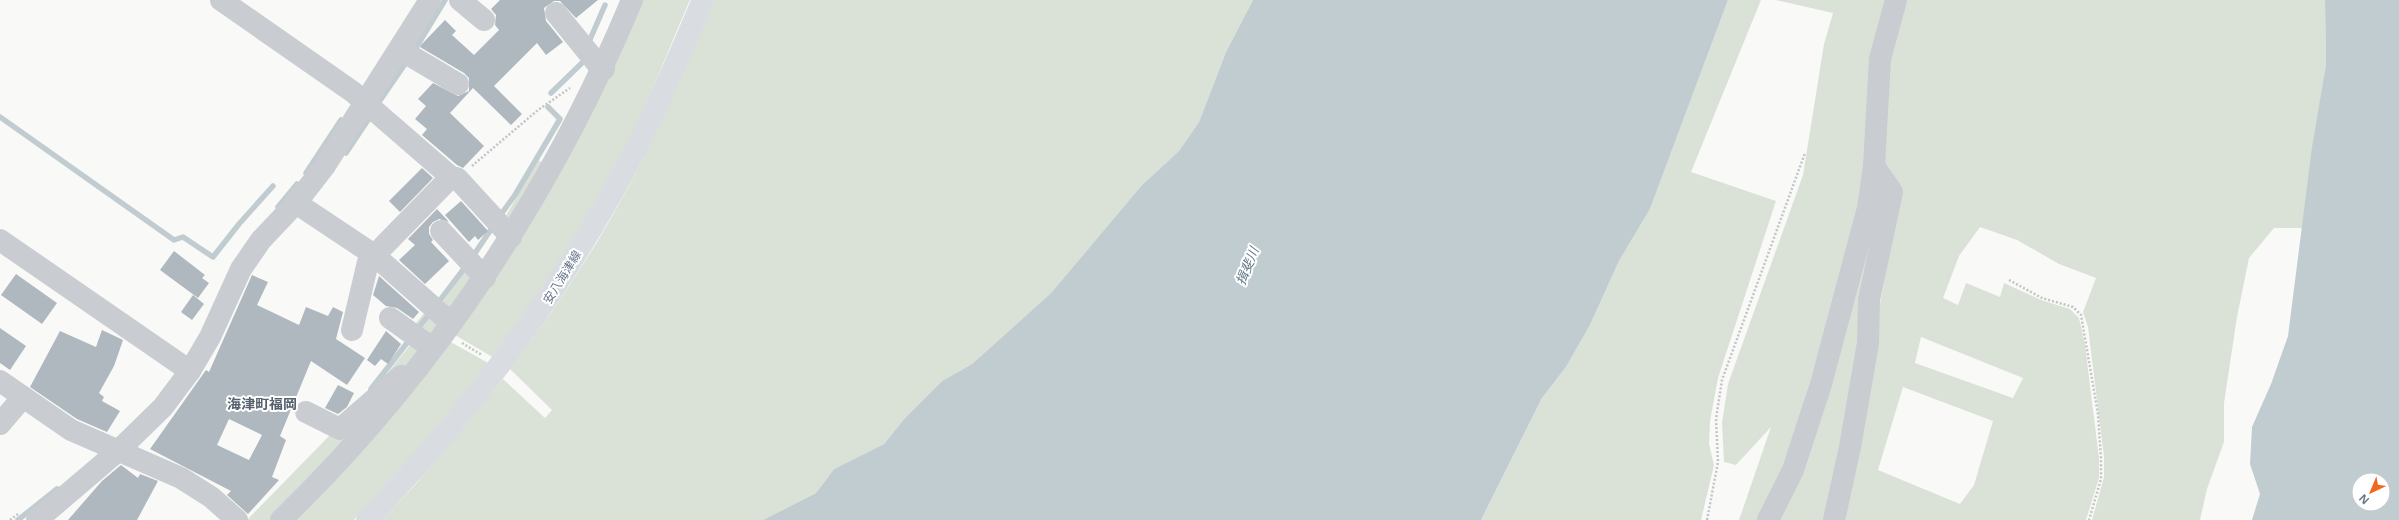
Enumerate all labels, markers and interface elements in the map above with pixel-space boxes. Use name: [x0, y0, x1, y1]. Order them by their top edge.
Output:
water label: 揖斐川: [1231, 243, 1263, 287]
street label: 安八海津線: [539, 247, 585, 307]
district label: 海津町福岡: [227, 394, 297, 413]
north arrow: [2351, 472, 2391, 512]
text: N: [2355, 491, 2372, 508]

